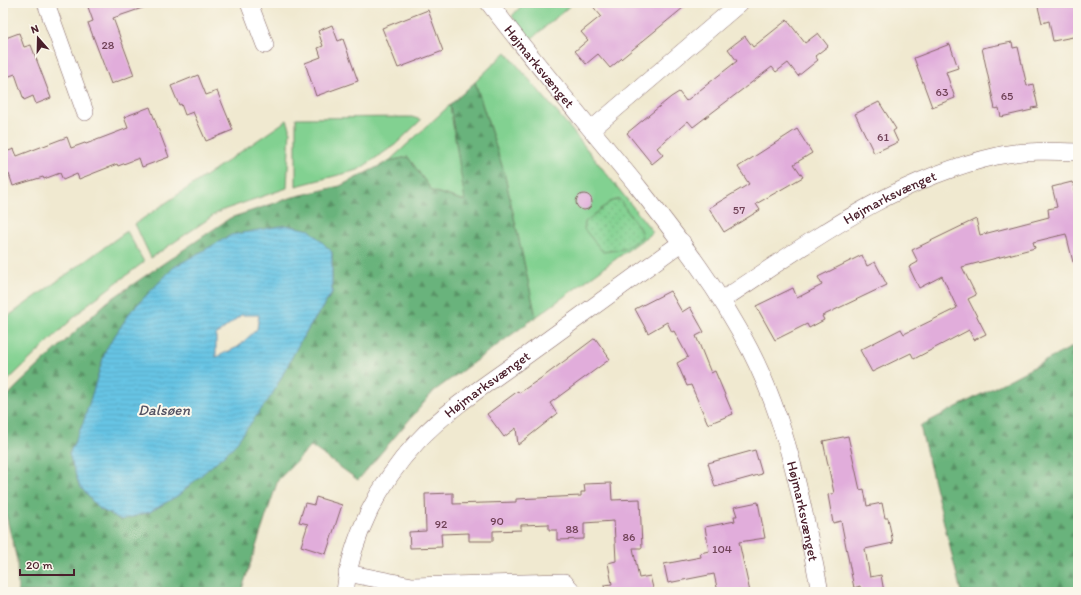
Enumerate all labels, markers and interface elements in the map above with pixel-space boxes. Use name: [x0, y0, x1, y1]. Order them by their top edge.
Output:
north arrow: [18, 18, 58, 58]
text: N: [29, 22, 40, 36]
street label: Højmarksvænget: [500, 22, 578, 112]
house number: 28: [102, 38, 115, 52]
house number: 63: [936, 85, 949, 99]
house number: 65: [1001, 89, 1013, 103]
house number: 61: [877, 130, 889, 144]
street label: Højmarksvænget: [840, 167, 939, 228]
house number: 57: [733, 203, 745, 217]
street label: Højmarksvænget: [441, 348, 534, 422]
water label: Dalsøen: [138, 401, 190, 419]
street label: Højmarksvænget: [783, 459, 822, 563]
house number: 90: [490, 514, 504, 528]
house number: 92: [435, 517, 448, 531]
house number: 88: [565, 522, 579, 536]
house number: 86: [623, 530, 635, 544]
house number: 104: [712, 542, 732, 556]
scale bar: [20, 551, 74, 577]
text: 20 m: [26, 558, 53, 572]

